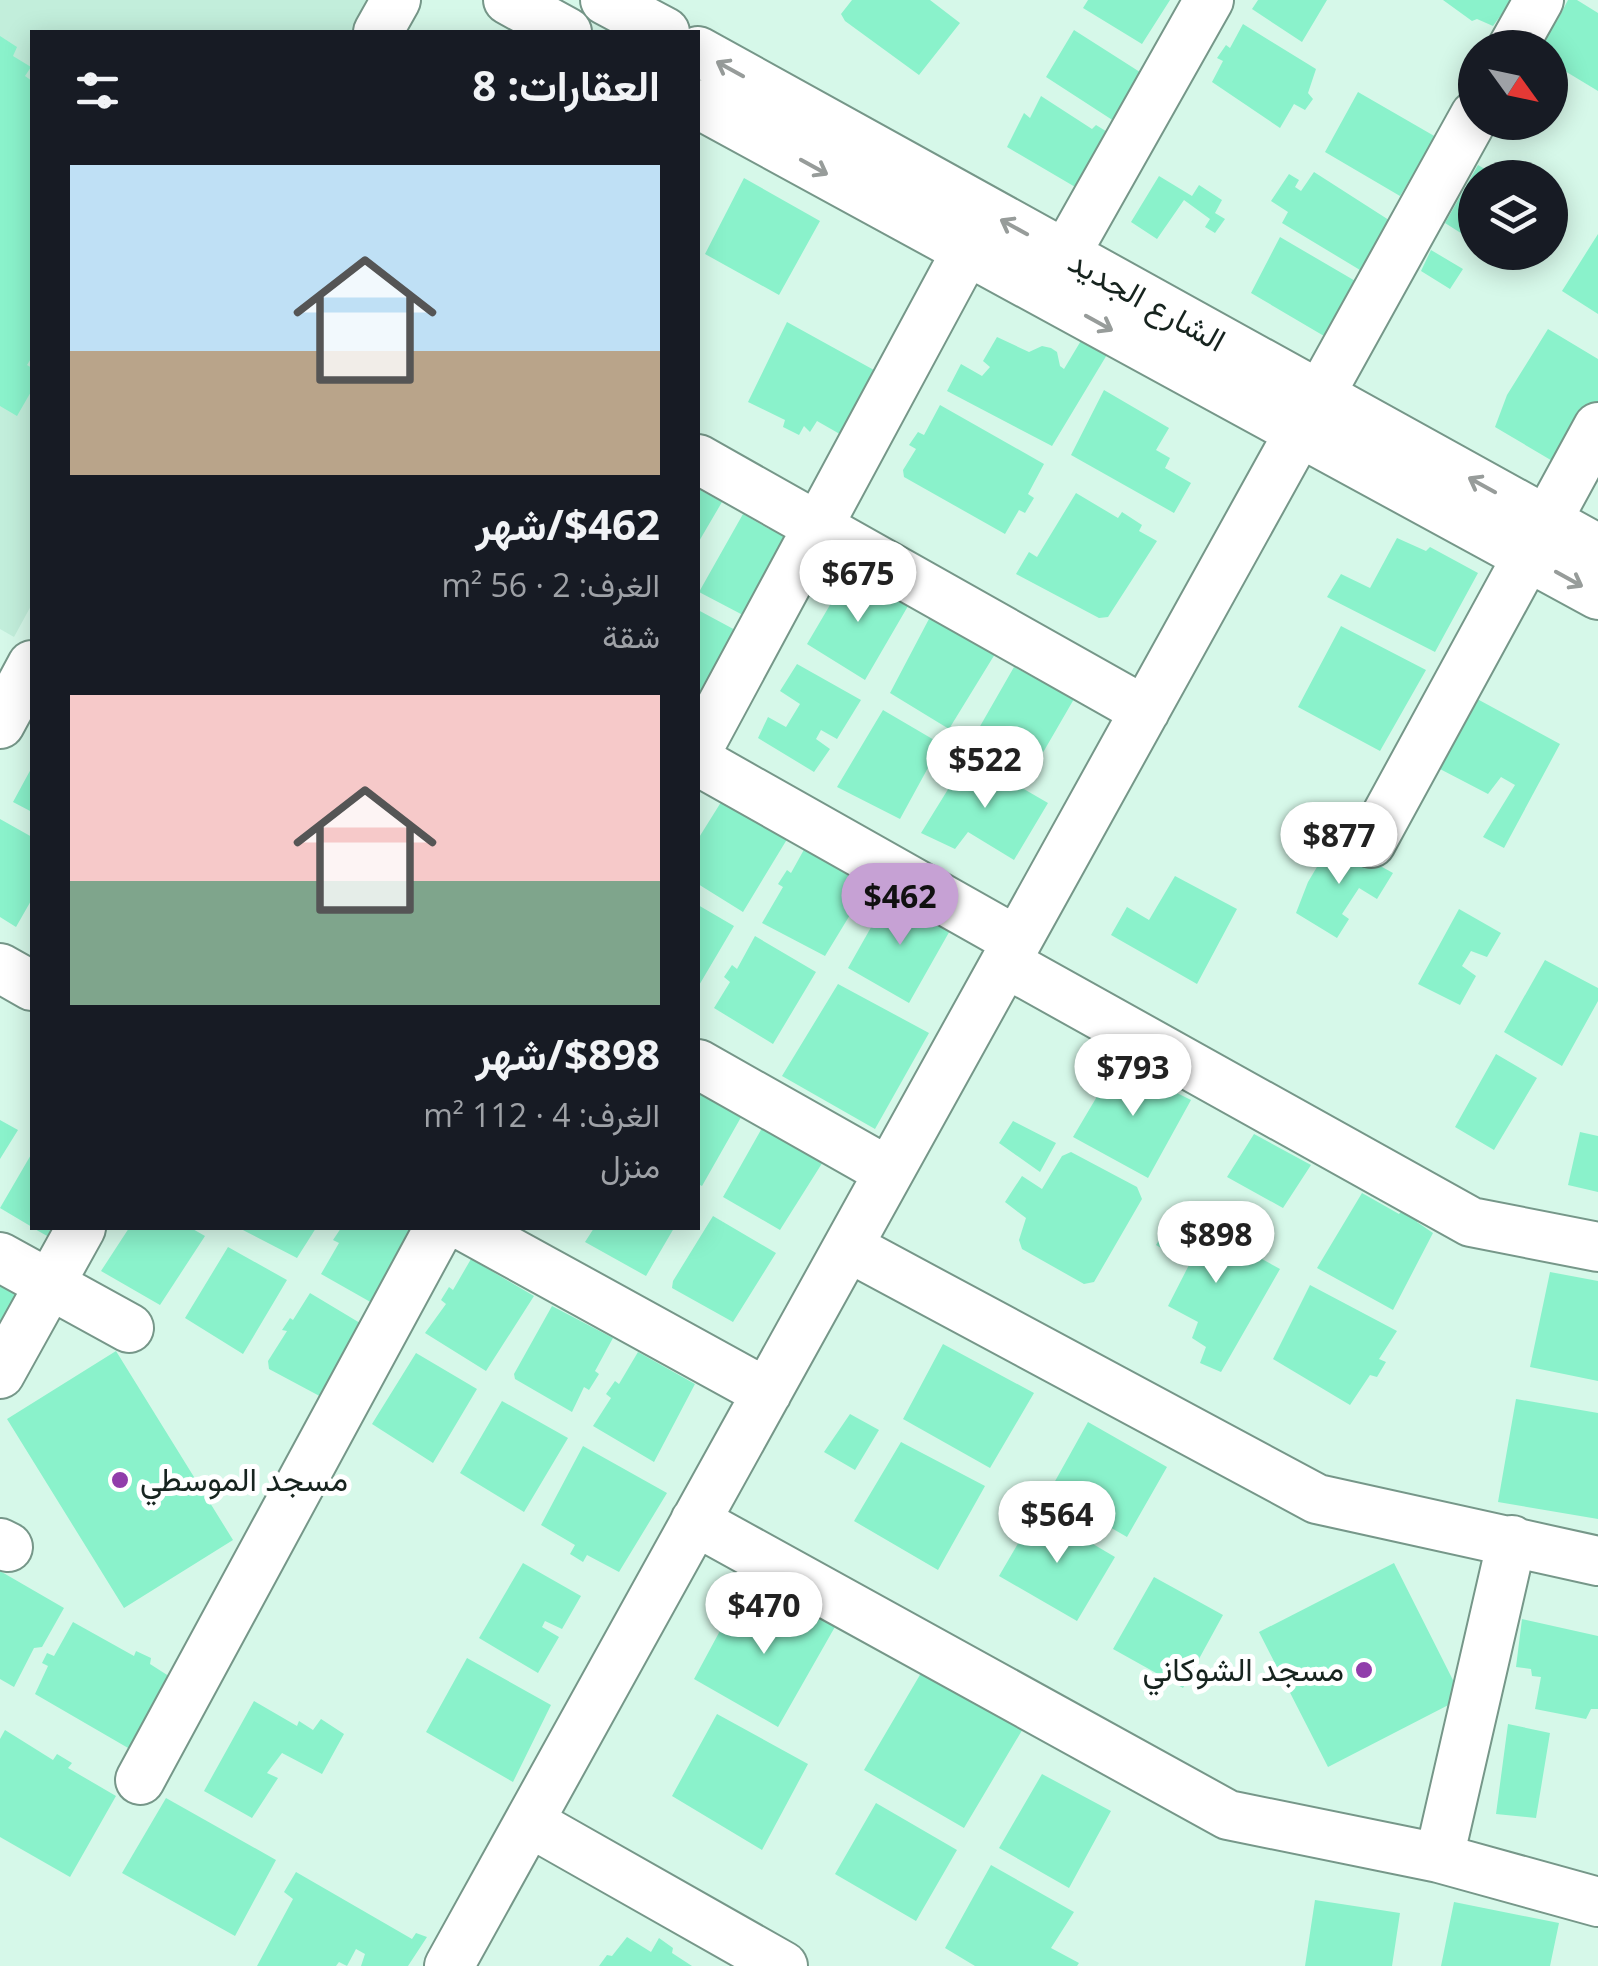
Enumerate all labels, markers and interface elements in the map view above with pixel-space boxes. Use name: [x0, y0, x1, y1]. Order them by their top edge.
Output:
north arrow: [1458, 30, 1568, 140]
map controls: [1458, 30, 1568, 270]
text: العقارات: 8: [472, 56, 660, 113]
one-way arrow: [715, 58, 745, 78]
icon: filters: [70, 63, 125, 118]
one-way arrow: [798, 158, 828, 178]
button: layers: [1458, 160, 1568, 270]
one-way arrow: [999, 216, 1029, 236]
icon: home: [275, 230, 455, 410]
street label: الشارع الجديد: [1060, 239, 1234, 362]
one-way arrow: [1084, 313, 1114, 333]
one-way arrow: [1468, 475, 1497, 495]
text: $462/شهر: [475, 495, 660, 552]
pin: $675: [799, 540, 917, 625]
text: $675: [821, 551, 895, 594]
text: الغرف: 2 · 56 m²: [441, 563, 660, 606]
one-way arrow: [1553, 570, 1583, 590]
text: شقة: [602, 614, 660, 657]
pin: $522: [926, 726, 1044, 811]
text: $522: [948, 737, 1022, 780]
icon: home: [275, 760, 455, 940]
pin: $877: [1280, 802, 1398, 887]
text: $877: [1302, 813, 1376, 856]
pin: $462: [841, 863, 959, 948]
text: $462: [863, 874, 937, 917]
text: $898/شهر: [475, 1025, 660, 1082]
pin: $793: [1074, 1034, 1192, 1119]
text: $793: [1096, 1045, 1170, 1088]
text: الغرف: 4 · 112 m²: [423, 1093, 660, 1136]
text: منزل: [600, 1144, 660, 1187]
pin: $898: [1157, 1201, 1275, 1286]
text: $898: [1179, 1212, 1253, 1255]
place label: مسجد الموسطي: [140, 1457, 348, 1506]
marker: مسجد الموسطي: [109, 1469, 131, 1491]
pin: $564: [998, 1481, 1116, 1566]
text: $564: [1020, 1492, 1094, 1535]
pin: $470: [705, 1572, 823, 1657]
text: $470: [727, 1583, 801, 1626]
place label: مسجد الشوكاني: [1142, 1647, 1344, 1696]
marker: مسجد الشوكاني: [1353, 1659, 1375, 1681]

